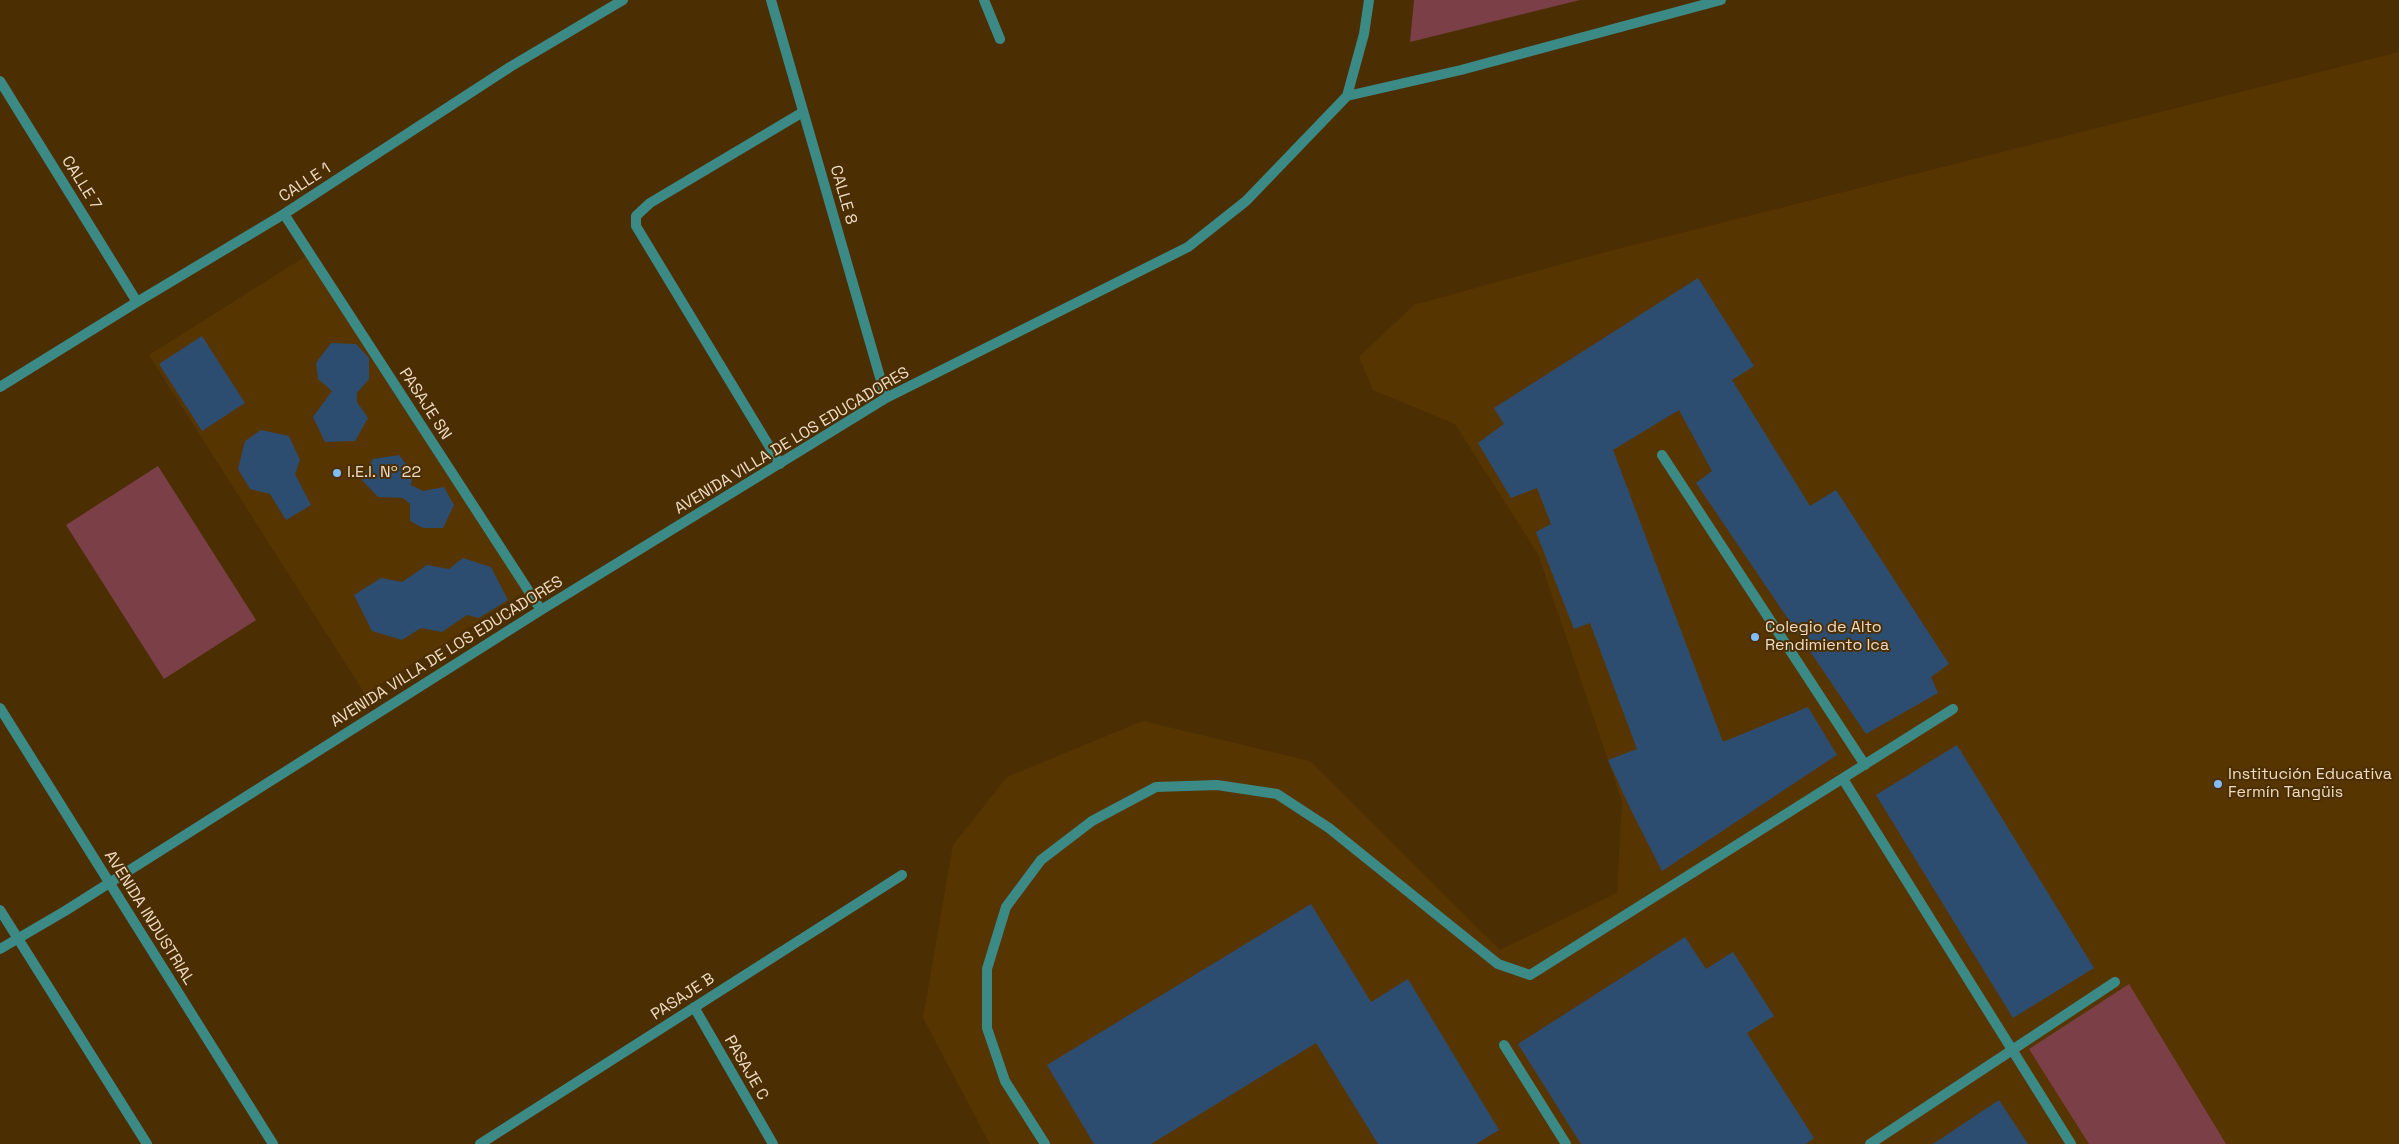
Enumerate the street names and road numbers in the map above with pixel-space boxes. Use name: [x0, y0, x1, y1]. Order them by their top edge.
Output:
street label: CALLE 7: [57, 153, 105, 213]
street label: CALLE 1: [276, 159, 334, 207]
street label: CALLE 8: [825, 163, 861, 227]
street label: AVENIDA VILLA DE LOS EDUCADORES: [671, 363, 913, 519]
street label: PASAJE SN: [395, 365, 455, 443]
street label: AVENIDA VILLA DE LOS EDUCADORES: [327, 572, 567, 732]
street label: AVENIDA INDUSTRIAL: [100, 847, 198, 989]
street label: PASAJE B: [648, 969, 718, 1025]
street label: PASAJE C: [720, 1032, 772, 1104]

